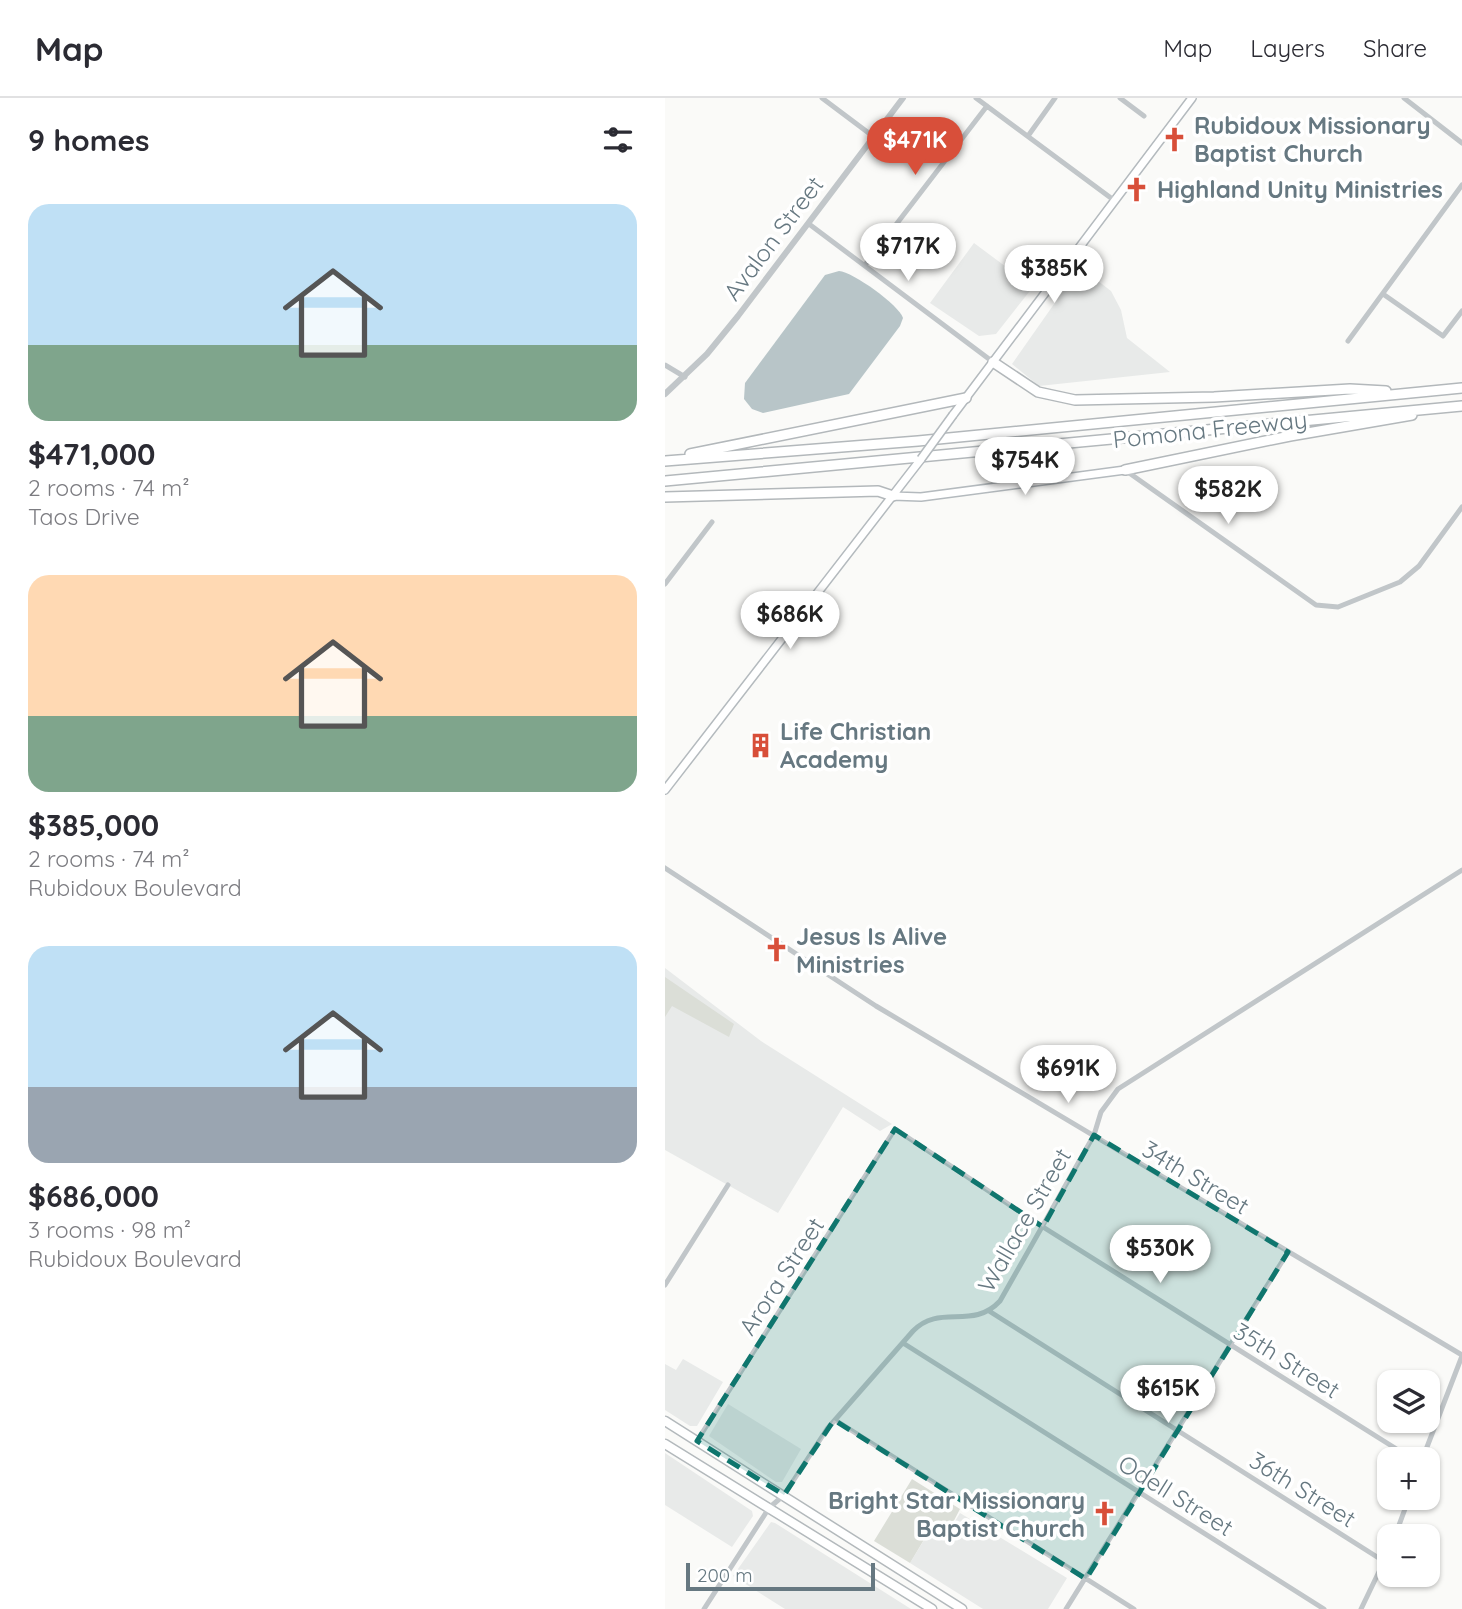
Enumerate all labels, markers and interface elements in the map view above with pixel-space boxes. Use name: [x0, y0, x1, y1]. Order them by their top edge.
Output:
text: Map: [35, 28, 103, 69]
text: Map: [1163, 33, 1212, 63]
text: Layers: [1250, 33, 1325, 63]
text: Share: [1363, 33, 1427, 63]
place label: Rubidoux Missionary Baptist Church: [1194, 110, 1431, 168]
pin: $471K: [866, 118, 964, 177]
text: 9 homes: [28, 121, 150, 159]
icon: filters: [599, 121, 637, 159]
text: $471K: [883, 125, 947, 154]
church icon: Rubidoux Missionary Baptist Church: [1160, 125, 1188, 153]
street label: Avalon Street: [717, 170, 829, 306]
place label: Highland Unity Ministries: [1157, 174, 1443, 204]
church icon: Highland Unity Ministries: [1123, 175, 1151, 203]
pin: $717K: [859, 223, 957, 283]
text: $717K: [876, 231, 940, 260]
pin: $385K: [1005, 246, 1103, 305]
icon: home: [270, 250, 396, 376]
text: $385K: [1021, 253, 1088, 282]
street label: Pomona Freeway: [1111, 404, 1309, 454]
text: $471,000: [28, 435, 156, 473]
pin: $754K: [976, 438, 1074, 497]
text: $754K: [991, 445, 1059, 474]
pin: $582K: [1179, 466, 1277, 526]
text: 2 rooms · 74 m²: [28, 473, 190, 502]
text: $582K: [1194, 474, 1262, 503]
text: Taos Drive: [28, 502, 140, 531]
pin: $686K: [741, 592, 839, 651]
text: $686K: [757, 599, 823, 628]
icon: home: [270, 621, 396, 747]
place label: Life Christian Academy: [780, 716, 931, 774]
building icon: Life Christian Academy: [746, 731, 774, 759]
text: $385,000: [28, 806, 159, 844]
text: 2 rooms · 74 m²: [28, 844, 190, 873]
text: Rubidoux Boulevard: [28, 873, 242, 902]
place label: Jesus Is Alive Ministries: [796, 921, 947, 979]
church icon: Jesus Is Alive Ministries: [762, 936, 790, 964]
icon: home: [270, 992, 396, 1118]
pin: $691K: [1019, 1046, 1117, 1105]
text: $691K: [1036, 1053, 1100, 1082]
street label: 34th Street: [1137, 1133, 1255, 1221]
street label: Wallace Street: [971, 1143, 1077, 1297]
text: $686,000: [28, 1177, 159, 1215]
street label: Arora Street: [732, 1211, 830, 1341]
text: 3 rooms · 98 m²: [28, 1215, 191, 1244]
pin: $530K: [1111, 1226, 1209, 1285]
text: $530K: [1126, 1233, 1194, 1262]
text: Rubidoux Boulevard: [28, 1244, 242, 1273]
street label: 35th Street: [1228, 1316, 1346, 1404]
pin: $615K: [1119, 1366, 1217, 1425]
map controls: [1377, 1370, 1440, 1587]
button: layers: [1377, 1370, 1440, 1433]
text: $615K: [1136, 1373, 1200, 1402]
street label: 36th Street: [1244, 1445, 1362, 1533]
button: +: [1377, 1447, 1440, 1510]
street label: Odell Street: [1113, 1448, 1239, 1542]
place label: Bright Star Missionary Baptist Church: [828, 1485, 1085, 1543]
church icon: Bright Star Missionary Baptist Church: [1091, 1500, 1119, 1528]
button: −: [1377, 1524, 1440, 1587]
scale bar: [686, 1560, 875, 1592]
text: 200 m: [697, 1563, 753, 1587]

